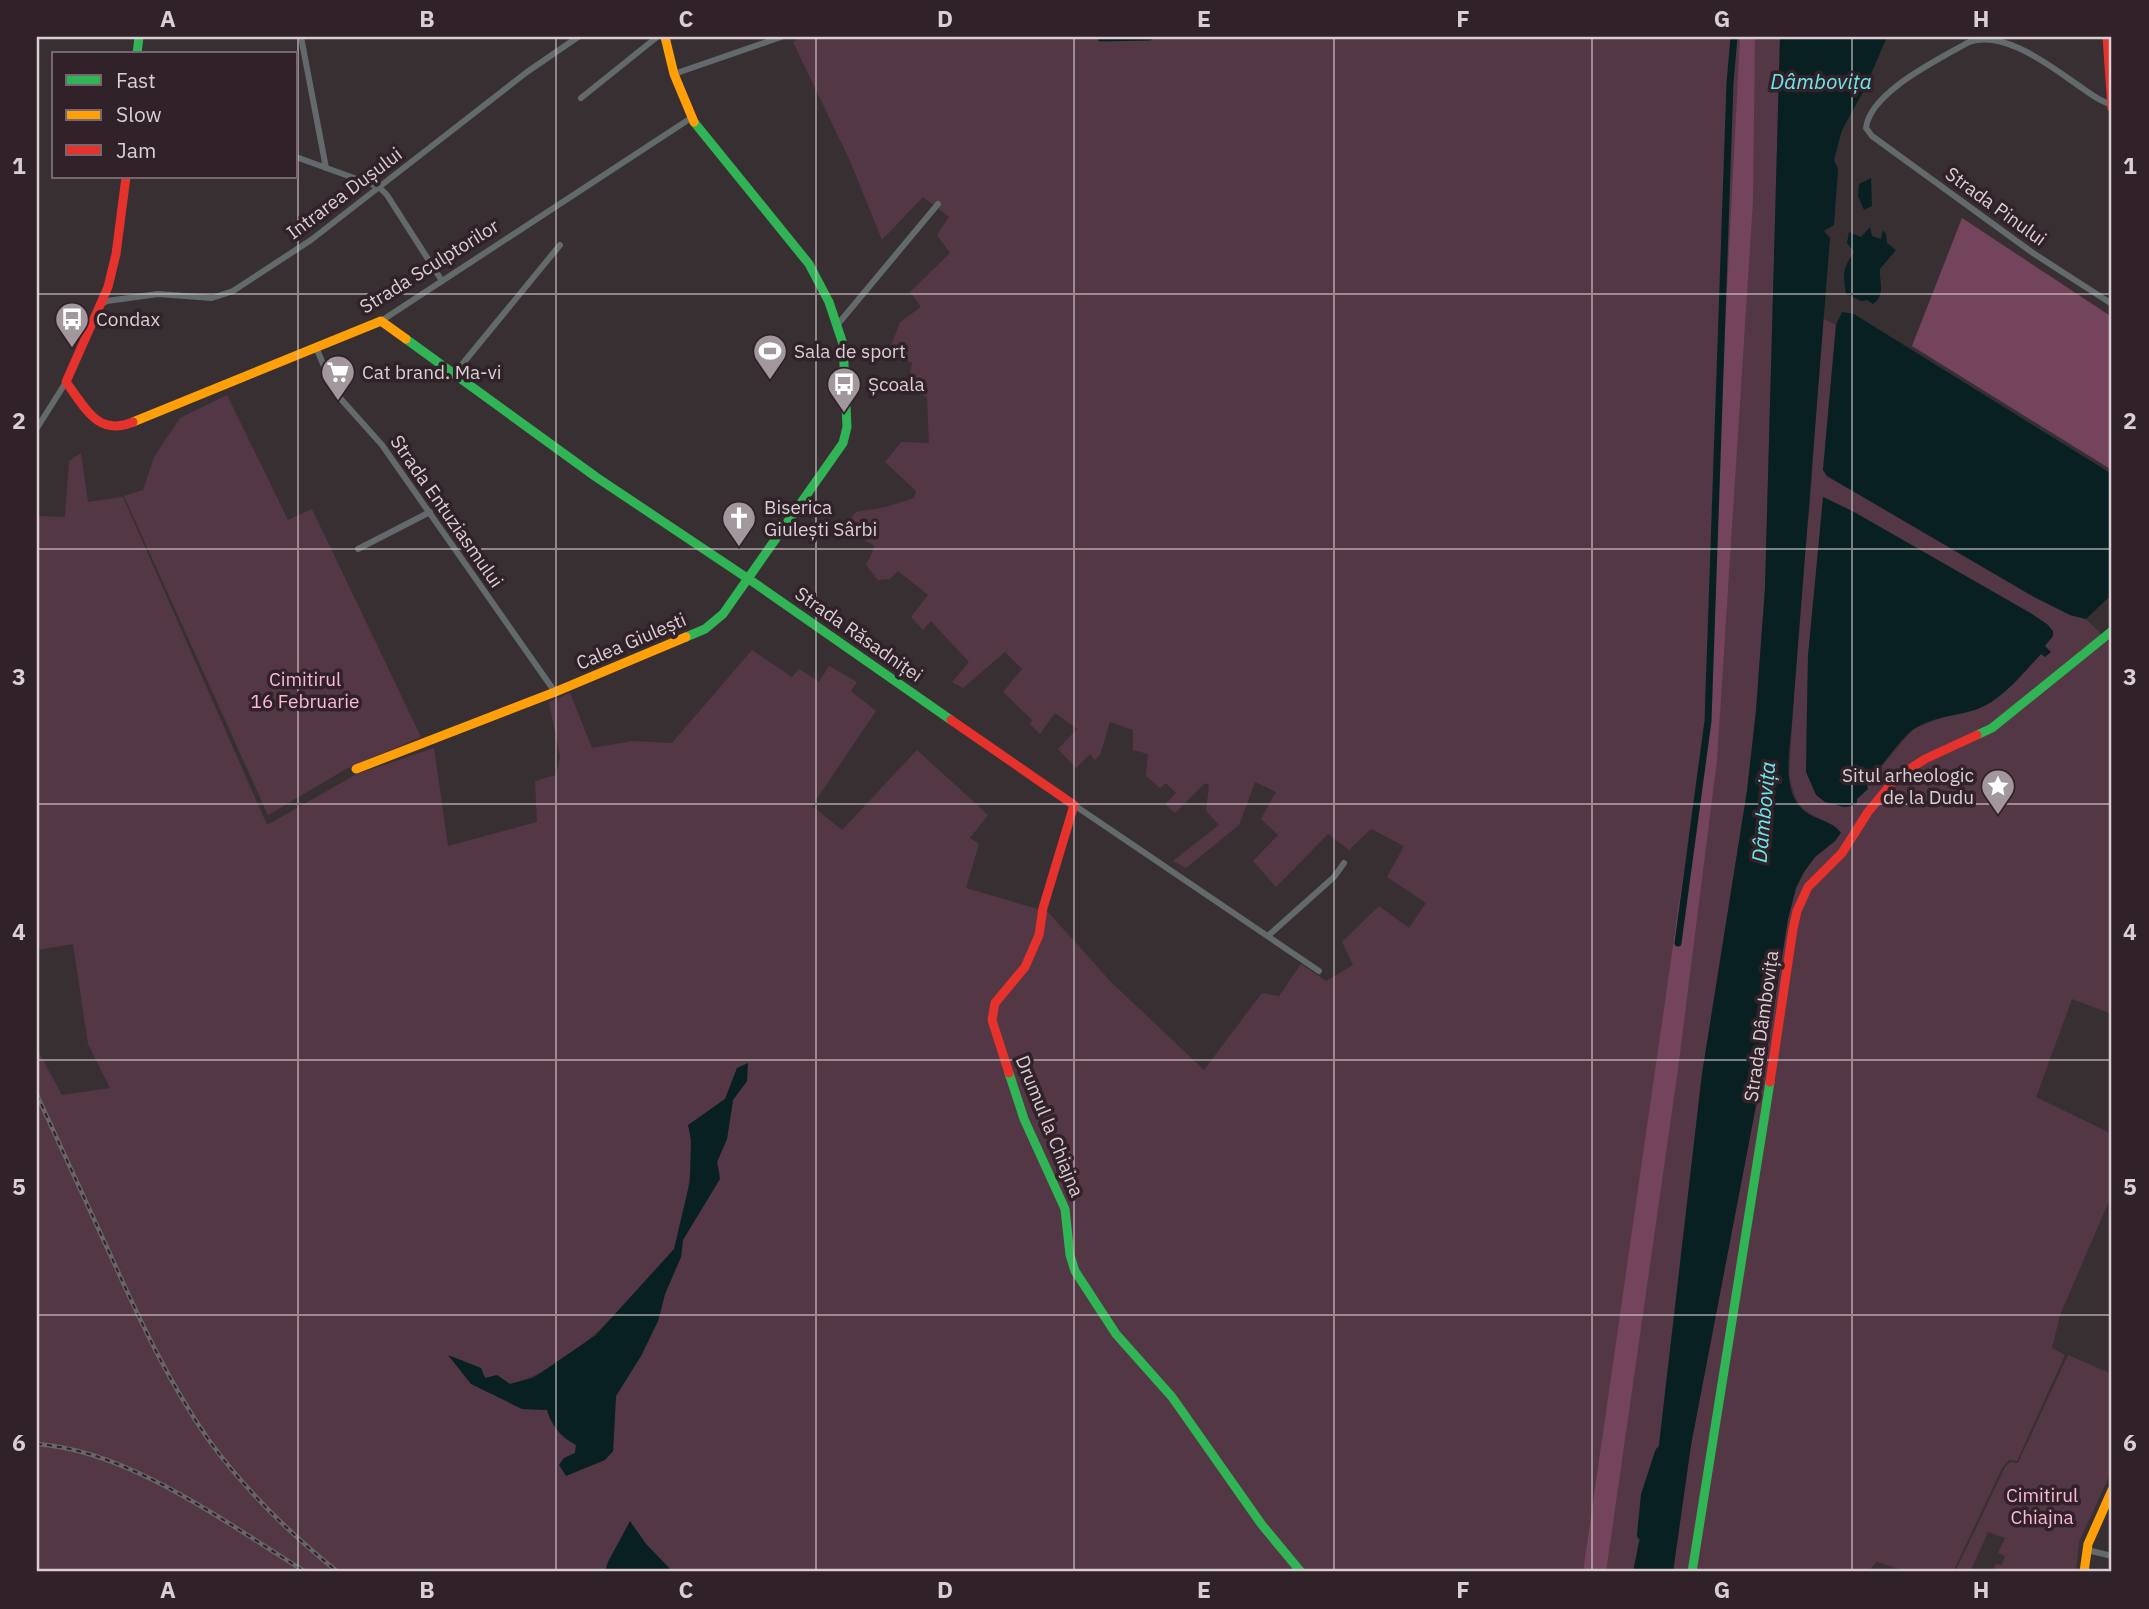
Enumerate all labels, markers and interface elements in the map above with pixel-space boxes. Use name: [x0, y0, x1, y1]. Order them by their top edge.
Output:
text: A: [160, 3, 176, 33]
text: B: [419, 3, 435, 33]
text: C: [679, 3, 694, 33]
text: D: [937, 3, 953, 33]
text: E: [1197, 3, 1211, 33]
text: F: [1456, 3, 1470, 33]
text: G: [1714, 3, 1730, 33]
text: H: [1973, 3, 1989, 33]
legend: [52, 52, 298, 178]
text: Fast: [116, 66, 156, 94]
water label: Dâmbovița: [1770, 67, 1872, 95]
text: Slow: [116, 100, 162, 128]
text: Jam: [116, 136, 156, 164]
street label: Intrarea Dușului: [282, 142, 406, 244]
text: 1: [12, 150, 26, 180]
text: 1: [2123, 150, 2137, 180]
street label: Strada Pinului: [1941, 161, 2051, 251]
street label: Strada Sculptorilor: [355, 214, 503, 318]
bus stop icon: Condax: [53, 300, 91, 349]
place label: Condax: [96, 307, 160, 331]
sports icon: Sala de sport: [751, 332, 789, 381]
place label: Sala de sport: [794, 339, 906, 363]
supermarket icon: Cat brand. Ma-vi: [319, 353, 357, 402]
place label: Cat brand. Ma-vi: [362, 360, 502, 384]
bus stop icon: Școala: [825, 365, 863, 414]
place label: Școala: [868, 372, 925, 396]
text: 2: [12, 405, 26, 435]
text: 2: [2123, 405, 2137, 435]
street label: Strada Entuziasmului: [385, 430, 509, 592]
place label: Biserica Giulești Sârbi: [764, 495, 877, 541]
church icon: Biserica Giulești Sârbi: [720, 499, 758, 548]
street label: Strada Răsadniței: [791, 581, 927, 687]
street label: Calea Giulești: [572, 607, 690, 675]
text: 3: [12, 661, 26, 691]
text: 3: [2123, 661, 2137, 691]
park label: Cimitirul 16 Februarie: [251, 667, 359, 713]
water label: Dâmbovița: [1745, 760, 1781, 864]
place label: Situl arheologic de la Dudu: [1842, 763, 1974, 809]
place icon: Situl arheologic de la Dudu: [1979, 767, 2017, 816]
text: 4: [12, 916, 26, 946]
text: 4: [2123, 916, 2137, 946]
street label: Strada Dâmbovița: [1739, 949, 1783, 1103]
street label: Drumul la Chiajna: [1011, 1052, 1089, 1200]
text: 5: [12, 1171, 26, 1201]
text: 5: [2123, 1171, 2137, 1201]
text: 6: [12, 1427, 26, 1457]
text: 6: [2123, 1427, 2137, 1457]
park label: Cimitirul Chiajna: [2006, 1483, 2078, 1529]
text: A: [160, 1574, 176, 1604]
text: B: [419, 1574, 435, 1604]
text: C: [679, 1574, 694, 1604]
text: D: [937, 1574, 953, 1604]
text: E: [1197, 1574, 1211, 1604]
text: F: [1456, 1574, 1470, 1604]
text: G: [1714, 1574, 1730, 1604]
text: H: [1973, 1574, 1989, 1604]

